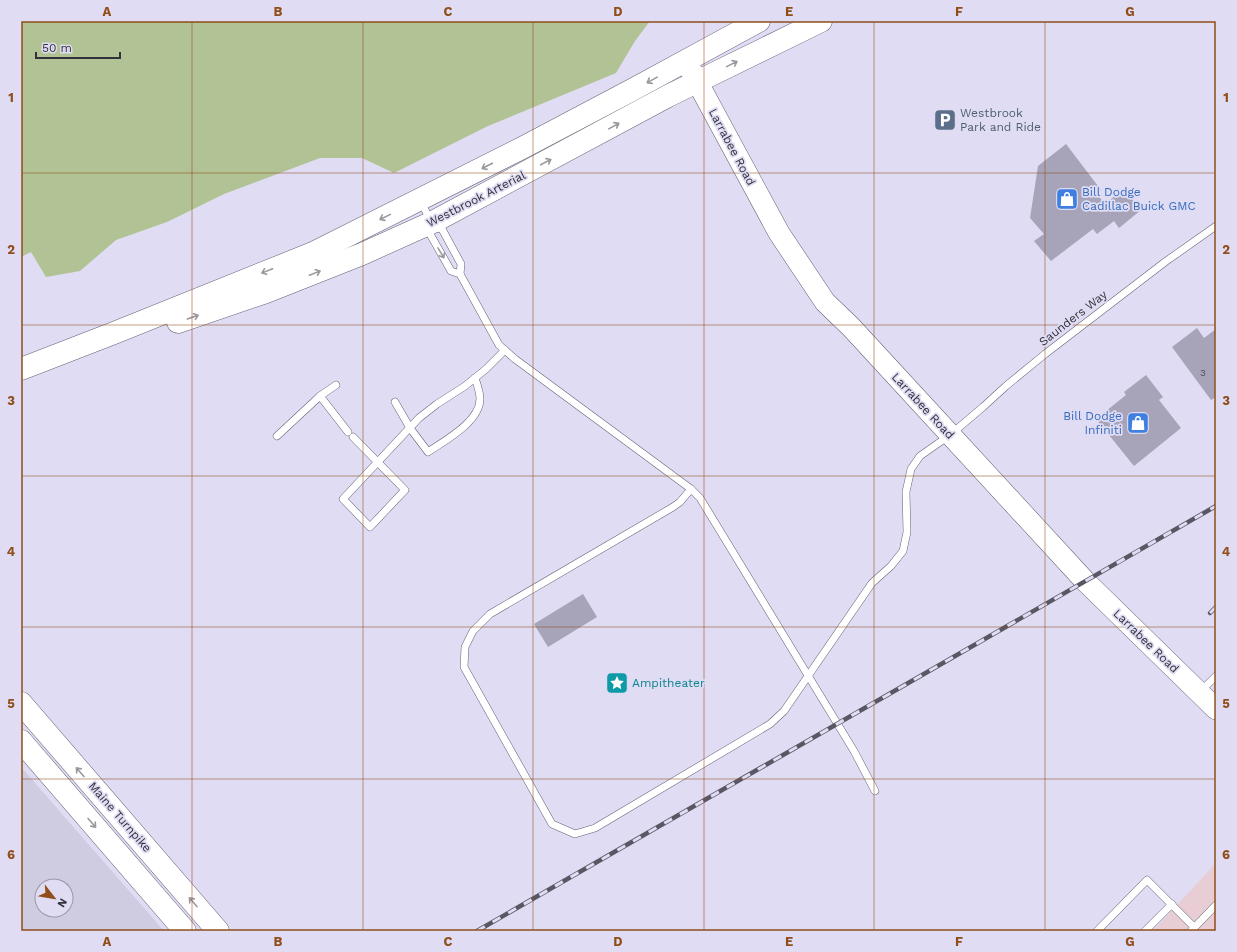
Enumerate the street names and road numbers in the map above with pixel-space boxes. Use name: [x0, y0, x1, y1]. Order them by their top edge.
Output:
street label: Larrabee Road: [706, 106, 758, 188]
street label: Westbrook Arterial: [424, 168, 528, 230]
street label: Saunders Way: [1036, 287, 1110, 349]
street label: Larrabee Road: [889, 370, 957, 442]
street label: Larrabee Road: [1111, 606, 1181, 676]
street label: Maine Turnpike: [86, 779, 154, 855]

